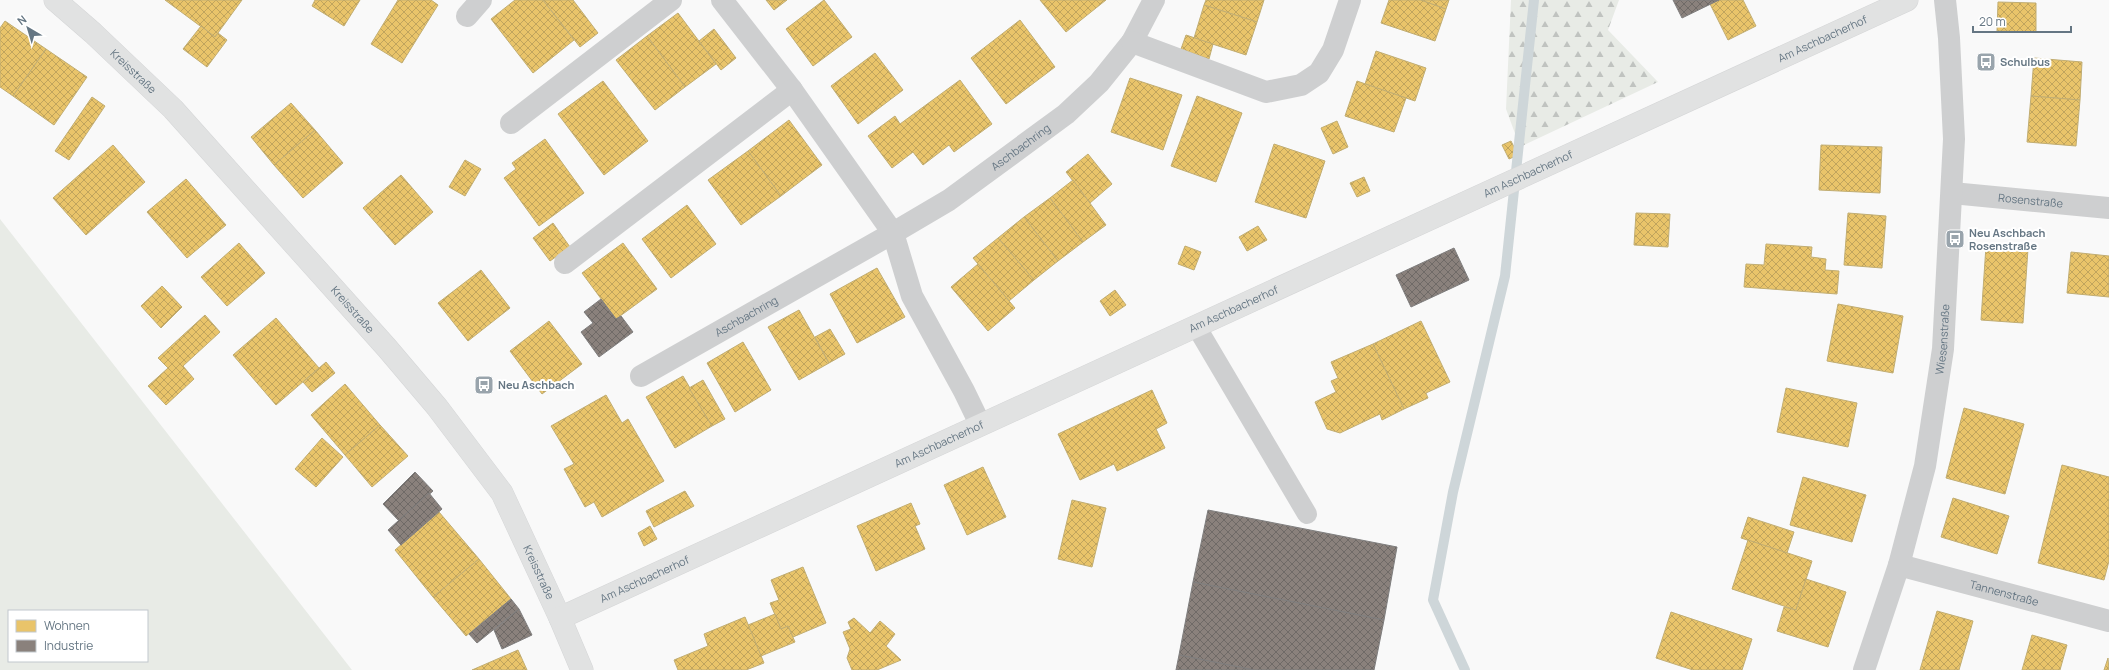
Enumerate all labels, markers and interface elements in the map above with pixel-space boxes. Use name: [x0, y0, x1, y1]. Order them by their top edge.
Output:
north arrow: [8, 8, 48, 48]
scale bar: [1973, 8, 2071, 34]
text: N: [14, 11, 29, 28]
street label: Am Aschbacherhof: [1775, 11, 1869, 65]
text: 20 m: [1979, 13, 2006, 30]
street label: Kreisstraße: [107, 45, 160, 97]
bus stop icon: Schulbus: [1975, 51, 1997, 73]
place label: Schulbus: [2000, 54, 2050, 69]
street label: Aschbachring: [988, 120, 1053, 174]
street label: Am Aschbacherhof: [1481, 146, 1575, 200]
street label: Rosenstraße: [1998, 189, 2064, 211]
place label: Neu Aschbach Rosenstraße: [1969, 225, 2046, 253]
bus stop icon: Neu Aschbach Rosenstraße: [1944, 228, 1966, 250]
street label: Am Aschbacherhof: [1186, 282, 1280, 335]
street label: Kreisstraße: [328, 283, 378, 336]
street label: Aschbachring: [712, 292, 780, 340]
street label: Wiesenstraße: [1931, 303, 1952, 376]
bus stop icon: Neu Aschbach: [473, 374, 495, 396]
place label: Neu Aschbach: [498, 377, 575, 392]
street label: Am Aschbacherhof: [892, 417, 986, 471]
street label: Kreisstraße: [520, 542, 559, 602]
street label: Am Aschbacherhof: [597, 552, 691, 606]
street label: Tannenstraße: [1968, 576, 2041, 609]
legend: [8, 610, 148, 662]
text: Wohnen: [44, 617, 90, 634]
text: Industrie: [44, 637, 93, 654]

